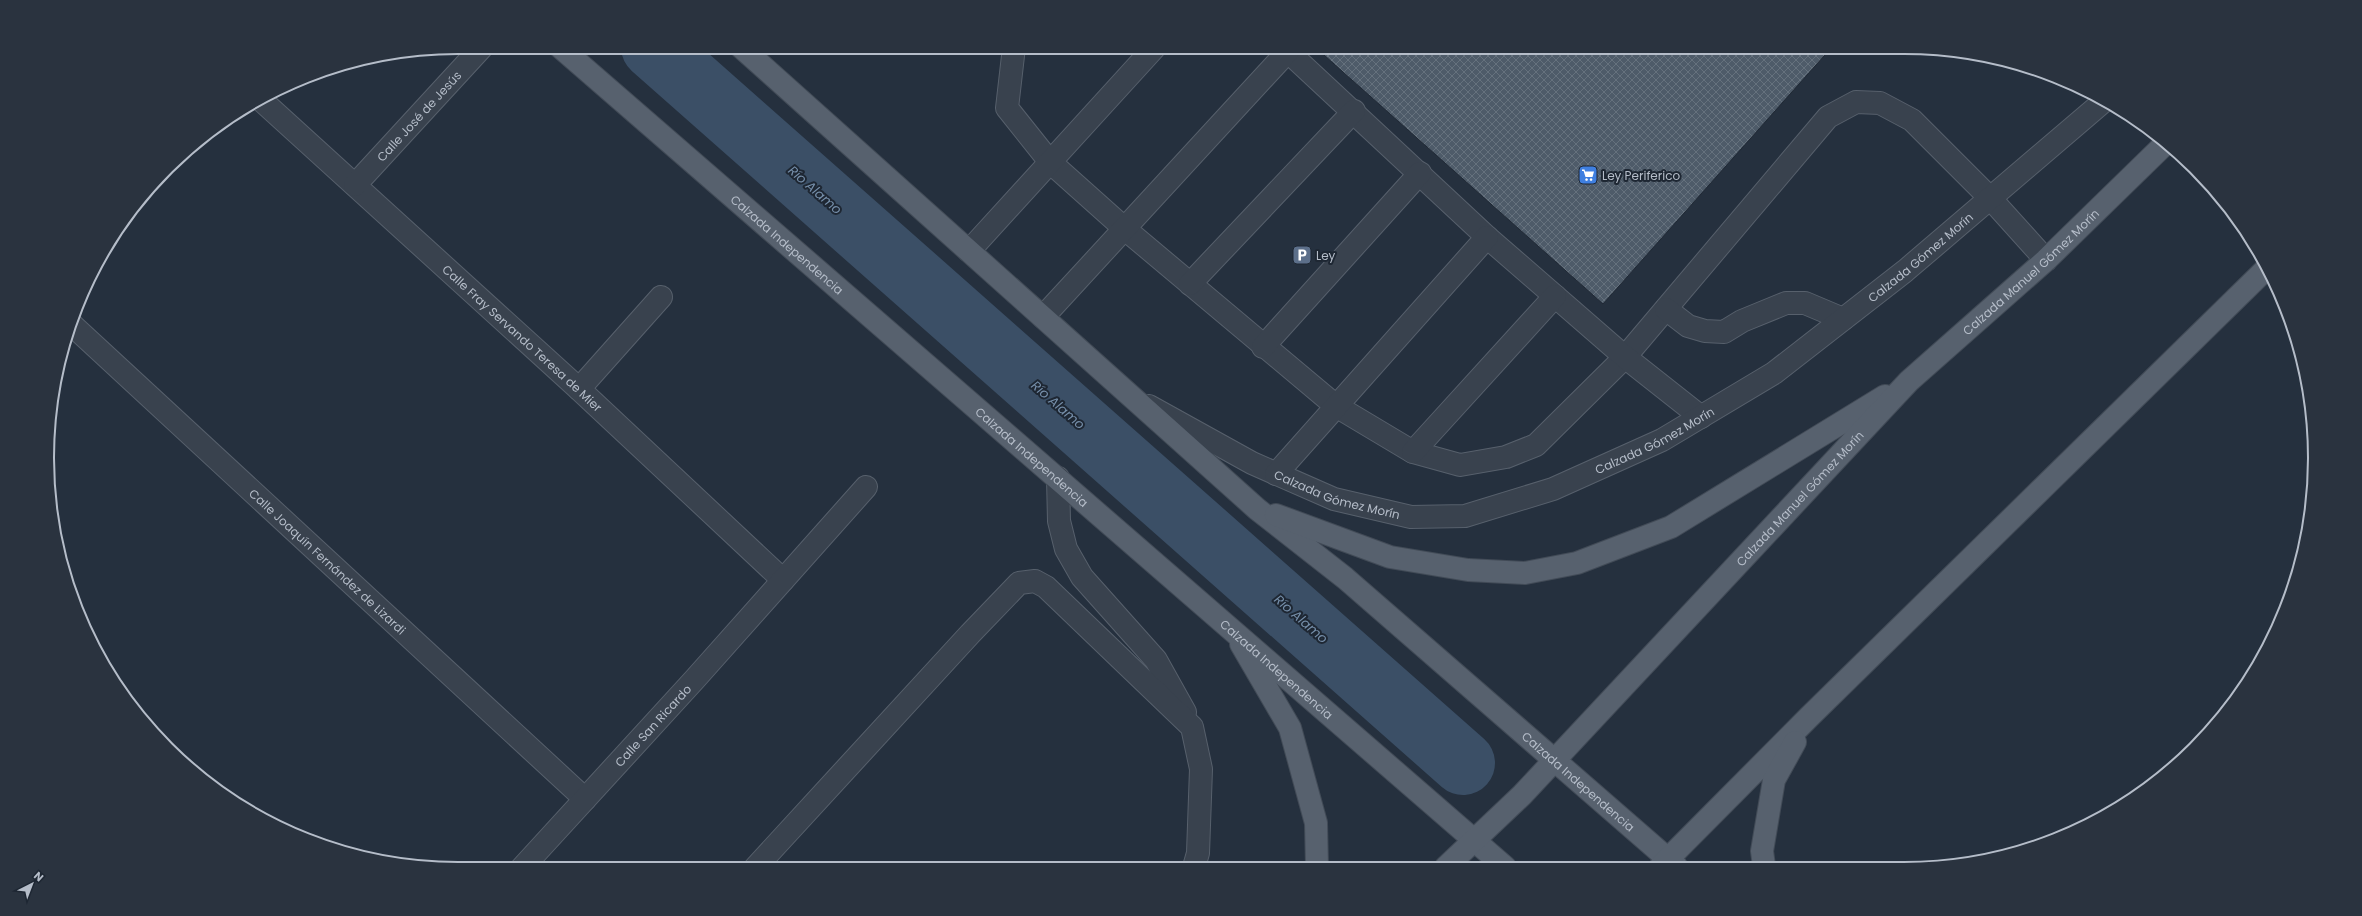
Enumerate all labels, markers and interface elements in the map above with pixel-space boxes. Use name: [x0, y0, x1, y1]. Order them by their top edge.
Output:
street label: Calle José de Jesús: [373, 67, 465, 165]
water label: Río Alamo: [784, 161, 846, 219]
supermarket icon: Ley Periferico: [1577, 164, 1599, 186]
place label: Ley Periferico: [1602, 167, 1681, 184]
street label: Calzada Independencia: [727, 190, 847, 298]
street label: Calzada Manuel Gómez Morín: [1959, 205, 2102, 339]
street label: Calzada Gómez Morín: [1864, 208, 1976, 306]
parking icon: Ley: [1291, 244, 1313, 266]
place label: Ley: [1316, 247, 1336, 264]
street label: Calle Fray Servando Teresa de Mier: [439, 261, 607, 416]
water label: Río Alamo: [1027, 376, 1089, 434]
street label: Calzada Gómez Morín: [1592, 402, 1717, 478]
street label: Calzada Independencia: [972, 403, 1092, 510]
street label: Calzada Manuel Gómez Morín: [1732, 427, 1867, 570]
street label: Calzada Gómez Morín: [1272, 465, 1402, 523]
street label: Calle Joaquín Fernández de Lizardi: [246, 485, 410, 638]
water label: Río Alamo: [1270, 590, 1332, 648]
street label: Calzada Independencia: [1217, 615, 1337, 723]
street label: Calle San Ricardo: [611, 680, 695, 770]
street label: Calzada Independencia: [1518, 727, 1639, 835]
north arrow: [12, 864, 52, 904]
text: N: [30, 868, 47, 885]

